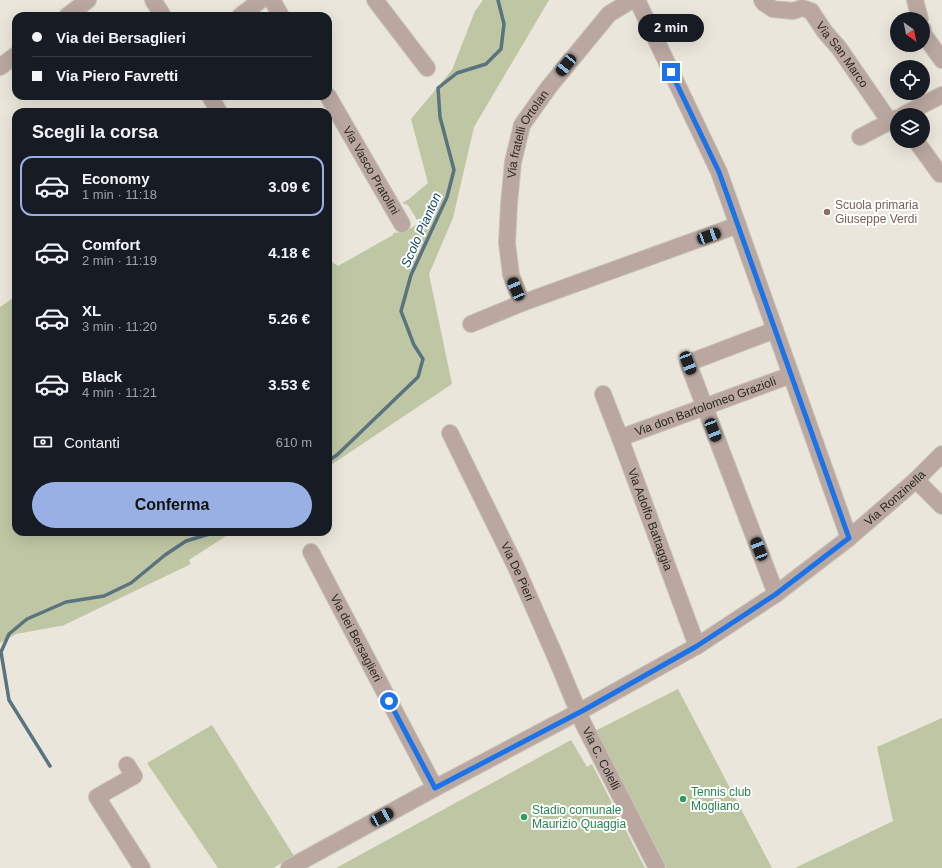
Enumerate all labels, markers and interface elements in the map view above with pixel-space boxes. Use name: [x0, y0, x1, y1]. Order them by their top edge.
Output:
north arrow: [890, 12, 930, 52]
map controls: [890, 12, 930, 148]
callout: 2 min: [638, 14, 704, 42]
street label: Via San Marco: [813, 19, 871, 90]
text: 2 min: [654, 20, 688, 35]
text: Via dei Bersaglieri: [56, 29, 186, 46]
car: [554, 52, 578, 78]
button: locate: [890, 60, 930, 100]
route end: [662, 63, 680, 81]
text: Via Piero Favretti: [56, 67, 178, 84]
street label: Via fratelli Ortolan: [504, 88, 551, 179]
button: layers: [890, 108, 930, 148]
text: Scegli la corsa: [32, 122, 158, 142]
street label: Via Vasco Pratolini: [340, 124, 402, 217]
icon: car: [34, 168, 70, 204]
text: Economy: [82, 170, 150, 187]
text: 3.09 €: [268, 178, 310, 195]
text: 1 min · 11:18: [82, 187, 157, 202]
water label: Scolo Pianton: [398, 190, 444, 270]
place label: Scuola primaria Giuseppe Verdi: [835, 198, 919, 226]
marker: Scuola primaria Giuseppe Verdi: [822, 207, 832, 217]
car: [696, 226, 722, 246]
icon: car: [34, 234, 70, 270]
text: Comfort: [82, 236, 140, 253]
text: 4.18 €: [268, 244, 310, 261]
text: 2 min · 11:19: [82, 253, 157, 268]
car: [506, 276, 526, 302]
icon: car: [34, 300, 70, 336]
text: XL: [82, 302, 101, 319]
text: 5.26 €: [268, 310, 310, 327]
text: 3 min · 11:20: [82, 319, 157, 334]
car: [678, 350, 698, 376]
icon: car: [34, 366, 70, 402]
text: Black: [82, 368, 122, 385]
street label: Via don Bartolomeo Grazioli: [633, 374, 778, 439]
text: 3.53 €: [268, 376, 310, 393]
text: 4 min · 11:21: [82, 385, 157, 400]
car: [703, 417, 723, 443]
icon: cash: [32, 431, 54, 453]
text: Contanti: [64, 434, 120, 451]
text: 610 m: [276, 435, 312, 450]
street label: Via Adolfo Battaggia: [625, 466, 676, 573]
street label: Via Ronzinella: [862, 467, 929, 529]
button: Conferma: [32, 482, 312, 528]
car: [749, 536, 769, 562]
street label: Via De Pieri: [498, 540, 537, 603]
street label: Via dei Bersaglieri: [327, 592, 385, 684]
route start: [380, 692, 398, 710]
street label: Via C. Colelli: [579, 725, 623, 792]
place label: Tennis club Mogliano: [691, 785, 751, 813]
marker: Tennis club Mogliano: [678, 794, 688, 804]
place label: Stadio comunale Maurizio Quaggia: [532, 803, 626, 831]
car: [369, 806, 395, 828]
marker: Stadio comunale Maurizio Quaggia: [519, 812, 529, 822]

